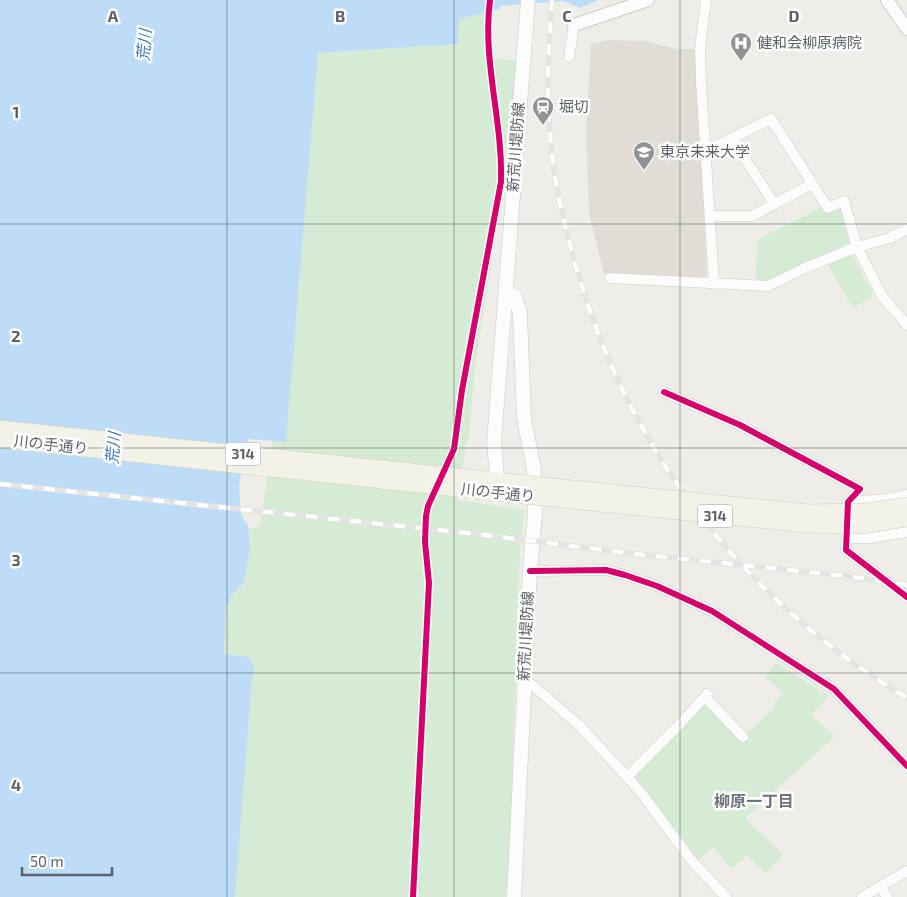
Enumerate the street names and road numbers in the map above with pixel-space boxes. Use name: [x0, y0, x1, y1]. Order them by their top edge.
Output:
street label: 新荒川堤防線: [503, 101, 527, 192]
street label: 川の手通り: [13, 431, 89, 457]
road number: 314: [226, 442, 260, 466]
street label: 川の手通り: [460, 479, 536, 505]
road number: 314: [698, 504, 732, 528]
street label: 新荒川堤防線: [514, 591, 536, 681]

